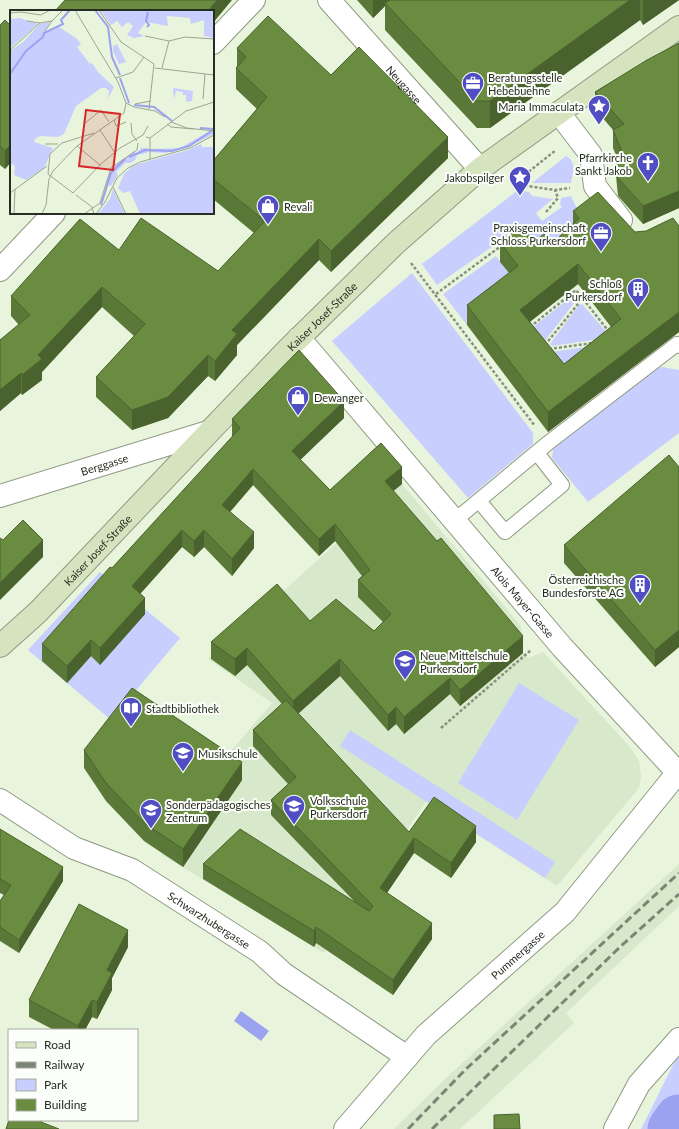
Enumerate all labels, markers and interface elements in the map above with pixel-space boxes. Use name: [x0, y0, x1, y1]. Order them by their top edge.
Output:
inset map: [10, 10, 214, 214]
street label: Neugasse: [384, 63, 425, 106]
office icon: Beratungsstelle Hebebuehne: [460, 70, 486, 103]
place label: Beratungsstelle Hebebuehne: [488, 71, 563, 97]
place icon: Maria Immaculata: [586, 93, 612, 126]
place label: Maria Immaculata: [498, 100, 584, 113]
church icon: Pfarrkirche Sankt Jakob: [635, 150, 661, 183]
place label: Pfarrkirche Sankt Jakob: [575, 151, 632, 177]
place icon: Jakobspilger: [507, 164, 533, 197]
place label: Jakobspilger: [445, 171, 504, 184]
shop icon: Revali: [255, 193, 281, 226]
place label: Revali: [284, 200, 313, 213]
office icon: Praxisgemeinschaft Schloss Purkersdorf: [588, 220, 614, 253]
place label: Praxisgemeinschaft Schloss Purkersdorf: [491, 221, 586, 247]
building icon: Schloß Purkersdorf: [625, 276, 651, 309]
place label: Schloß Purkersdorf: [565, 277, 623, 303]
street label: Kaiser Josef-Straße: [284, 279, 359, 353]
shop icon: Dewanger: [285, 384, 311, 417]
place label: Dewanger: [314, 391, 364, 404]
street label: Berggasse: [79, 450, 130, 477]
street label: Kaiser Josef-Straße: [61, 512, 134, 588]
street label: Alois Mayer-Gasse: [489, 563, 557, 640]
building icon: Österreichische Bundesforste AG: [627, 572, 653, 605]
place label: Österreichische Bundesforste AG: [542, 573, 624, 599]
school or university icon: Neue Mittelschule Purkersdorf: [392, 648, 418, 681]
place label: Neue Mittelschule Purkersdorf: [420, 649, 508, 675]
library icon: Stadtbibliothek: [118, 695, 144, 728]
place label: Stadtbibliothek: [146, 702, 219, 715]
school or university icon: Musikschule: [170, 740, 196, 773]
place label: Musikschule: [198, 747, 258, 760]
school or university icon: Volksschule Purkersdorf: [281, 793, 307, 826]
place label: Volksschule Purkersdorf: [310, 794, 367, 820]
school or university icon: Sonderpädagogisches Zentrum: [138, 797, 164, 830]
place label: Sonderpädagogisches Zentrum: [166, 798, 271, 824]
street label: Schwarzhubergasse: [166, 888, 253, 951]
street label: Pummergasse: [488, 927, 547, 981]
legend: [8, 1029, 138, 1121]
text: Road: [44, 1037, 71, 1052]
text: Railway: [44, 1057, 85, 1072]
text: Park: [44, 1077, 68, 1092]
text: Building: [44, 1097, 87, 1112]

